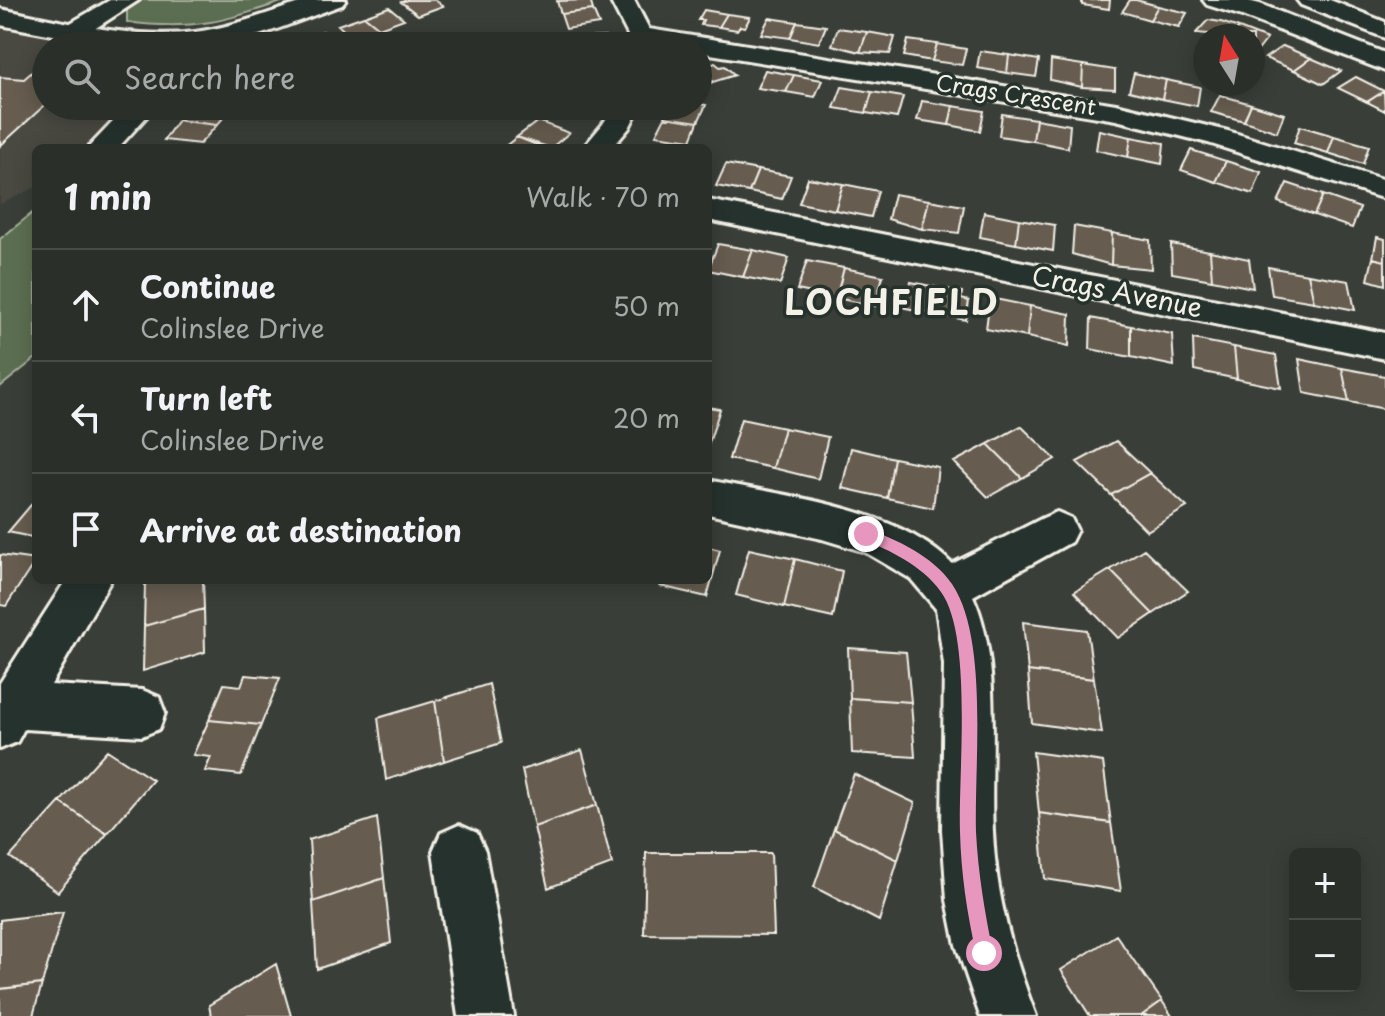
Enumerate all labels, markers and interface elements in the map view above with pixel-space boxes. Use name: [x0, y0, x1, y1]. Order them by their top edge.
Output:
north arrow: [1193, 24, 1265, 96]
search box: [32, 32, 712, 120]
icon: search: [60, 54, 104, 98]
text: Search here: [124, 54, 296, 99]
street label: Crags Crescent: [934, 65, 1099, 122]
text: 1 min: [64, 170, 152, 222]
text: Walk · 70 m: [526, 177, 680, 216]
street label: Crags Avenue: [1029, 255, 1206, 326]
text: Continue: [140, 263, 275, 308]
district label: LOCHFIELD: [784, 275, 1000, 327]
icon: ahead: [64, 283, 108, 327]
text: 50 m: [613, 286, 680, 325]
text: Colinslee Drive: [140, 308, 325, 347]
text: Turn left: [140, 375, 272, 420]
icon: left: [64, 395, 108, 439]
text: 20 m: [613, 398, 680, 437]
text: Colinslee Drive: [140, 420, 325, 459]
icon: arrive: [64, 507, 108, 551]
text: Arrive at destination: [140, 507, 462, 552]
route end: [848, 516, 884, 552]
map controls: [1289, 848, 1361, 992]
button: +: [1289, 848, 1361, 920]
button: −: [1289, 920, 1361, 992]
route start: [966, 935, 1002, 971]

